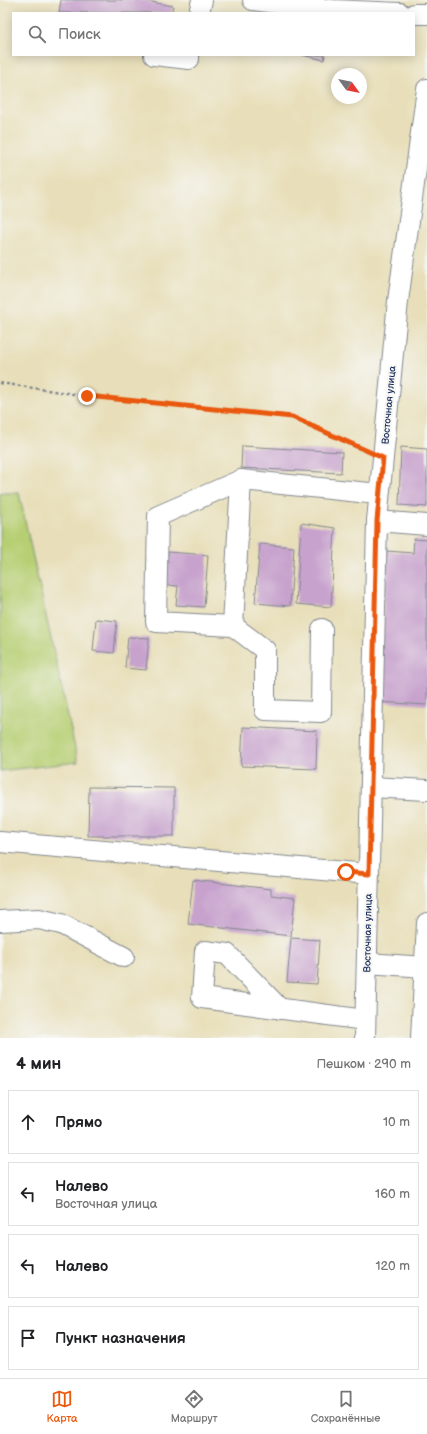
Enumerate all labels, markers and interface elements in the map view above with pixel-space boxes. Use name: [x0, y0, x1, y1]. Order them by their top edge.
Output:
search box: [12, 12, 415, 56]
icon: search: [26, 23, 48, 45]
text: Поиск: [58, 25, 101, 44]
north arrow: [331, 68, 367, 104]
street label: Восточная улица: [380, 365, 398, 445]
route end: [78, 387, 96, 405]
route start: [337, 863, 355, 881]
street label: Восточная улица: [361, 893, 375, 973]
text: 4 мин: [16, 1054, 61, 1074]
text: Пешком · 290 m: [316, 1056, 411, 1072]
icon: ahead: [17, 1111, 39, 1133]
text: Прямо: [55, 1113, 102, 1132]
text: 10 m: [383, 1114, 410, 1130]
text: Налево: [55, 1177, 108, 1196]
icon: left: [17, 1183, 39, 1205]
text: 160 m: [375, 1186, 410, 1202]
text: Восточная улица: [55, 1196, 157, 1212]
icon: left: [17, 1255, 39, 1277]
text: Налево: [55, 1257, 108, 1276]
text: 120 m: [375, 1258, 410, 1274]
icon: arrive: [17, 1327, 39, 1349]
text: Пункт назначения: [55, 1329, 186, 1348]
tab: Карта: [47, 1388, 78, 1425]
tab: Маршрут: [171, 1388, 218, 1425]
tab: Сохранённые: [311, 1388, 380, 1425]

